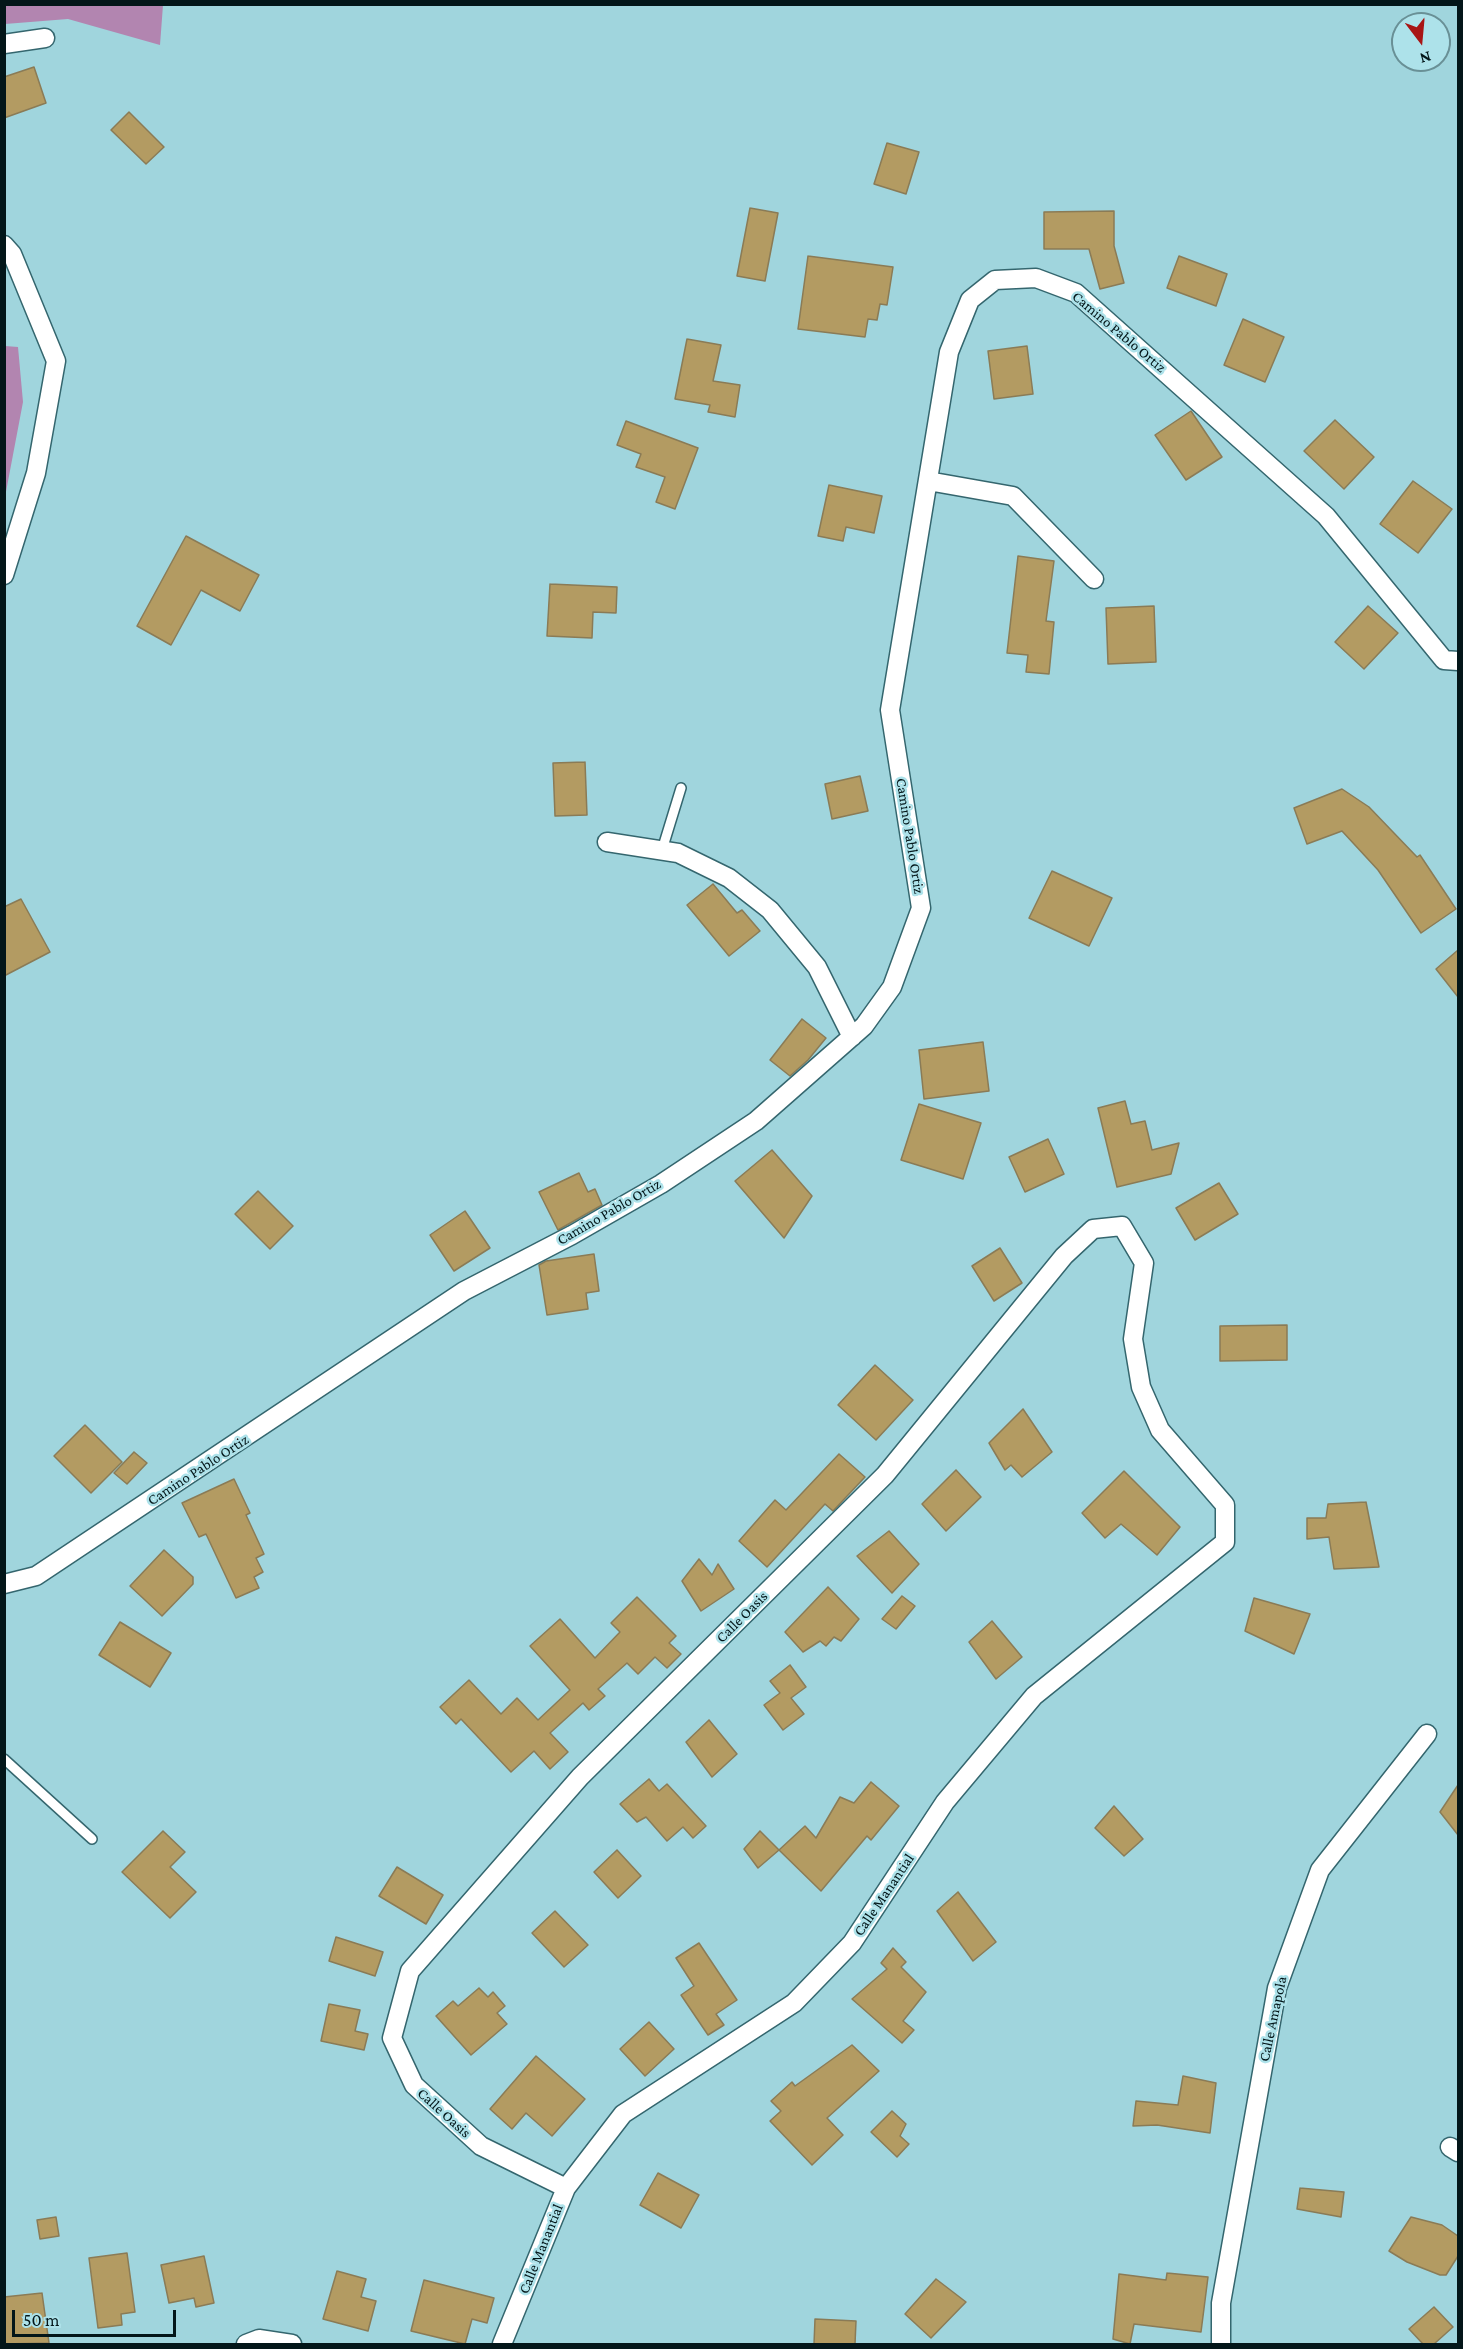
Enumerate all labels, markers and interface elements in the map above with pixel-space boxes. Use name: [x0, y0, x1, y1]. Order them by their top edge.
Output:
north arrow: [1391, 12, 1451, 72]
text: N: [1418, 48, 1433, 68]
street label: Camino Pablo Ortiz: [1068, 288, 1170, 376]
street label: Camino Pablo Ortiz: [892, 777, 928, 895]
street label: Camino Pablo Ortiz: [554, 1175, 664, 1249]
street label: Camino Pablo Ortiz: [144, 1431, 252, 1509]
street label: Calle Oasis: [712, 1587, 772, 1647]
street label: Calle Manantial: [850, 1850, 918, 1940]
street label: Calle Amapola: [1255, 1975, 1291, 2063]
street label: Calle Oasis: [414, 2084, 474, 2142]
street label: Calle Manantial: [515, 2201, 567, 2297]
scale bar: [15, 2298, 178, 2336]
text: 50 m: [23, 2310, 60, 2330]

